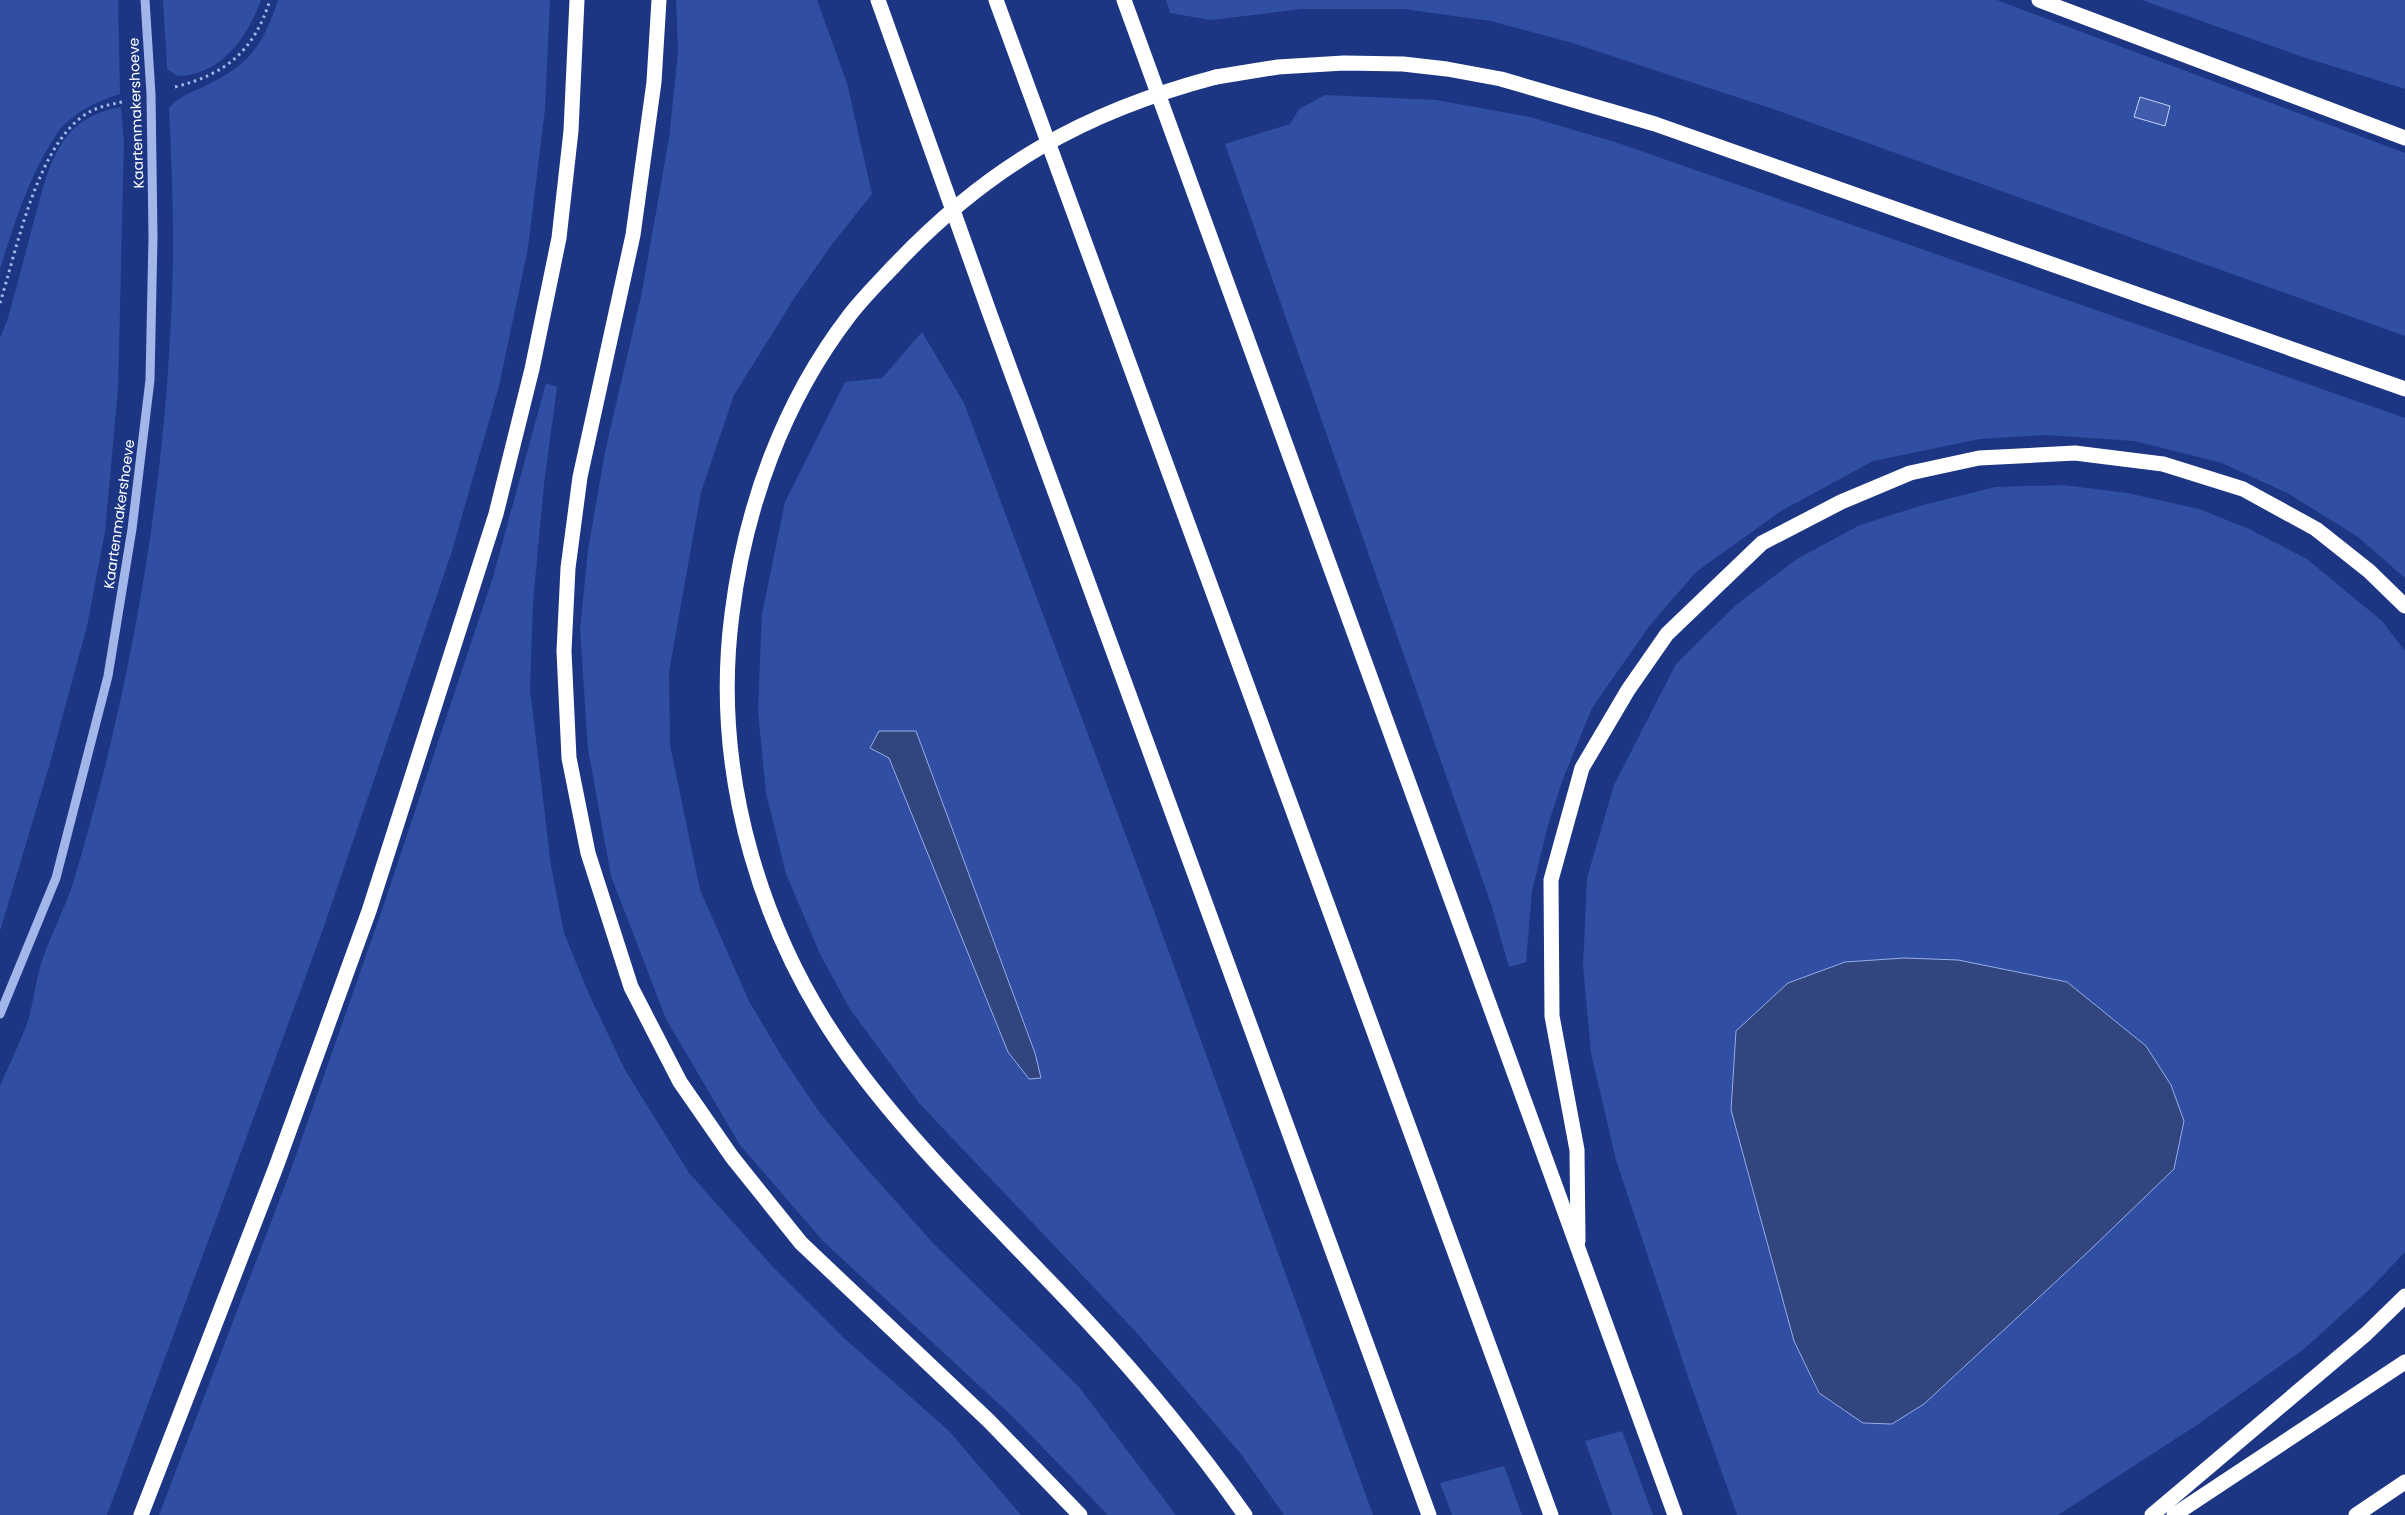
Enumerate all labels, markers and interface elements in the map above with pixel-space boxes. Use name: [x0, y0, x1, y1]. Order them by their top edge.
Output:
street label: Kaartenmakershoeve: [123, 37, 149, 189]
street label: Kaartenmakershoeve: [99, 438, 139, 590]

